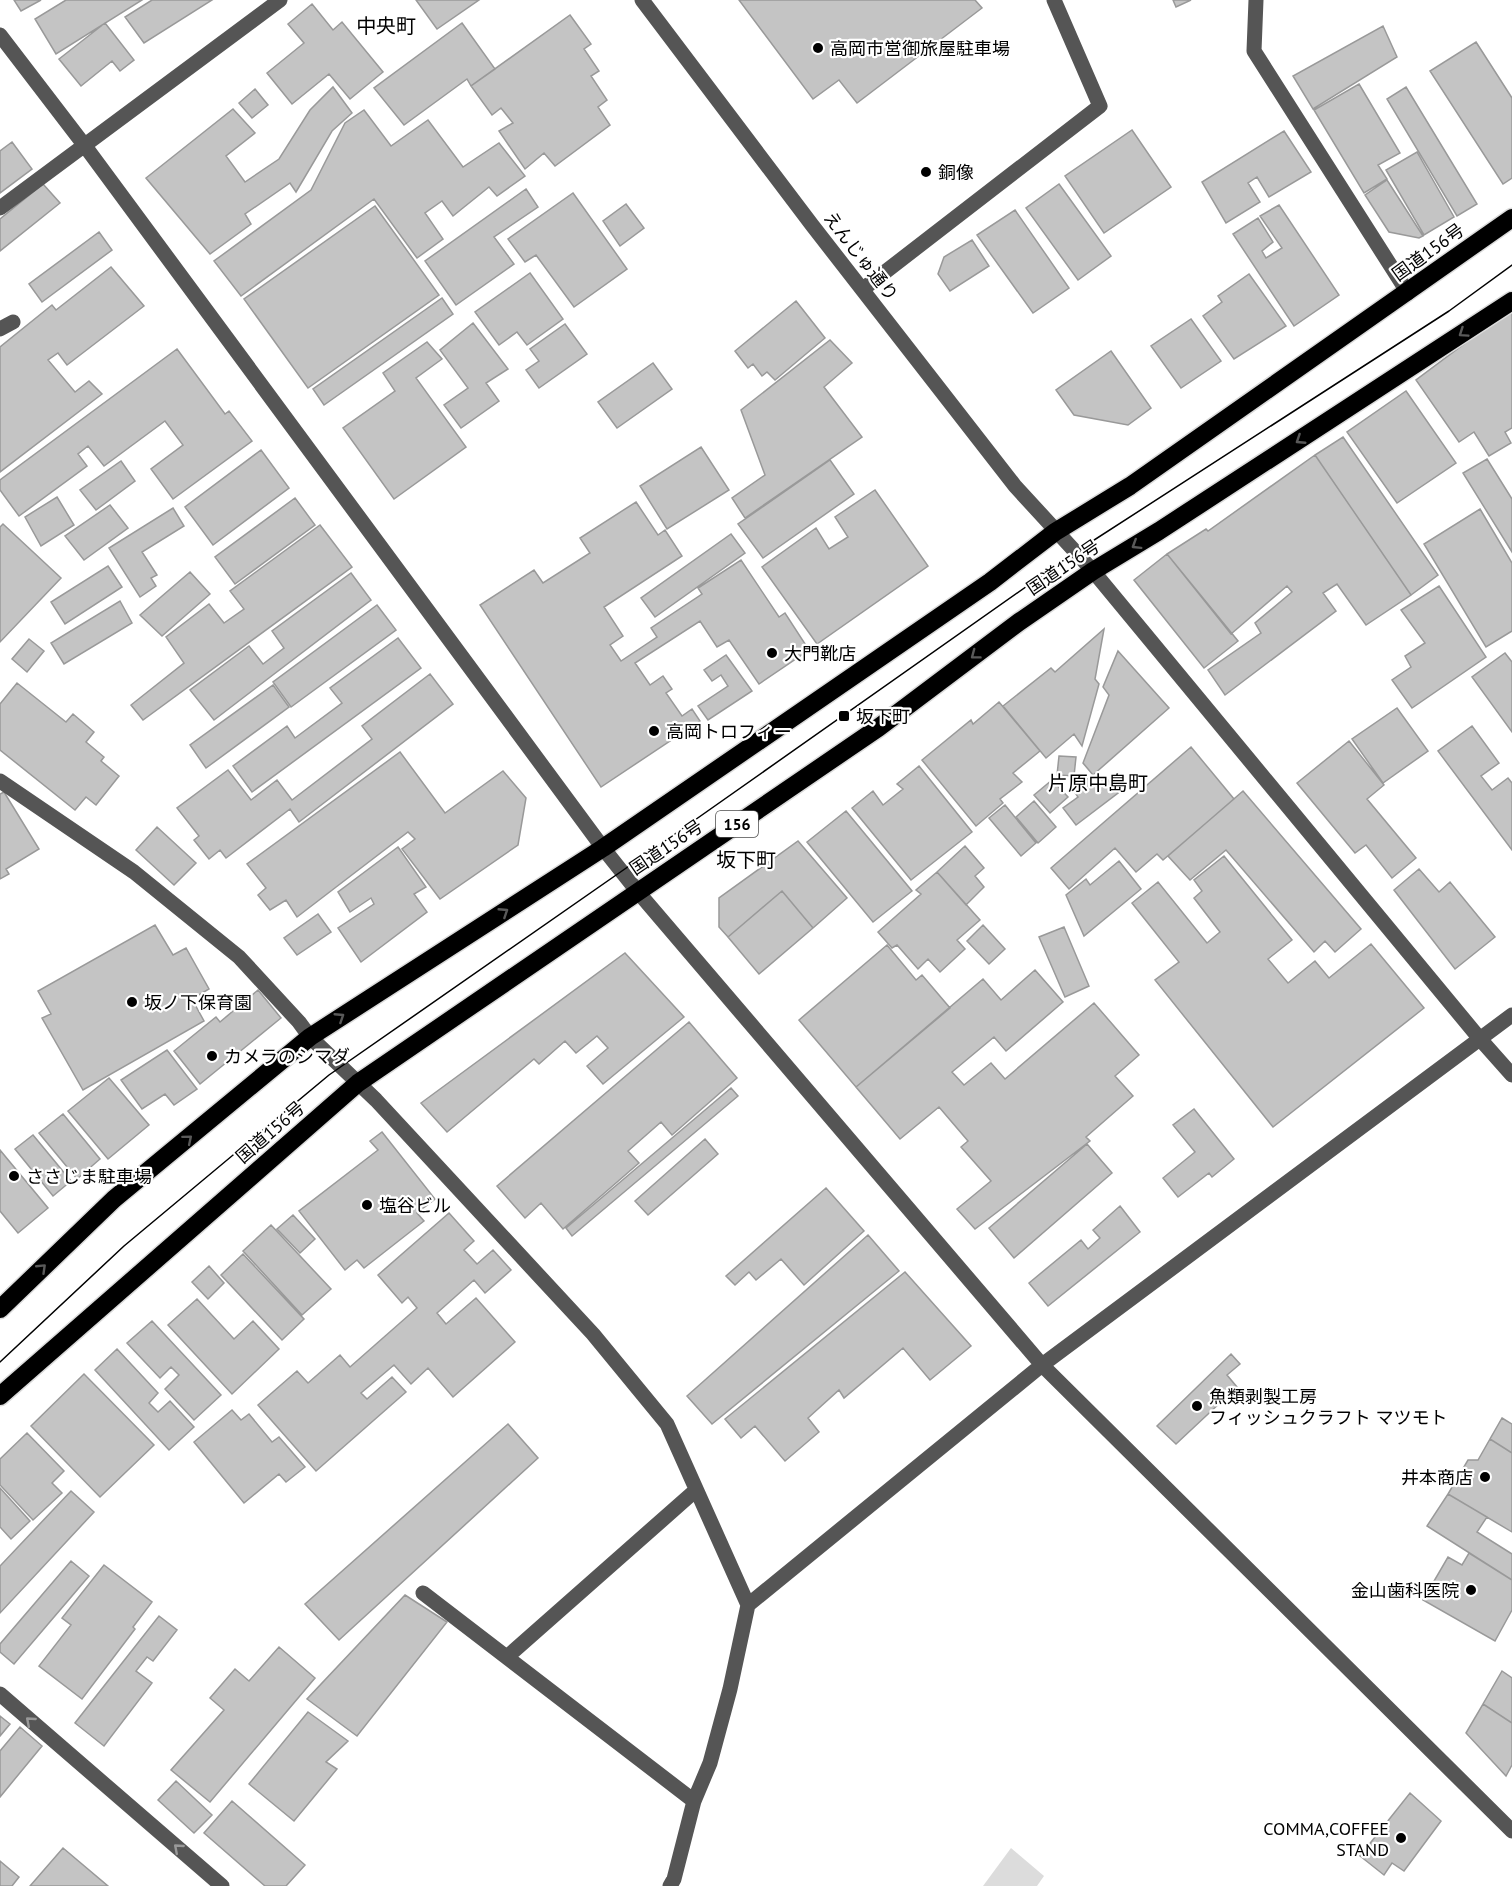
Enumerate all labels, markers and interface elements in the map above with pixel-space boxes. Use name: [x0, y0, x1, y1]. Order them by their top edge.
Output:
district label: 中央町: [356, 13, 416, 39]
place label: 高岡市営御旅屋駐車場: [830, 37, 1010, 60]
marker: 高岡市営御旅屋駐車場: [811, 41, 825, 55]
place label: 銅像: [938, 161, 974, 184]
marker: 銅像: [919, 165, 933, 179]
street label: えんじゅ通り: [819, 206, 903, 306]
street label: 国道156号: [1387, 218, 1469, 286]
one-way arrow: [1459, 326, 1470, 337]
one-way arrow: [1296, 432, 1306, 444]
street label: 国道156号: [1022, 534, 1104, 600]
one-way arrow: [1132, 538, 1142, 550]
place label: 大門靴店: [784, 642, 856, 665]
marker: 大門靴店: [765, 646, 779, 660]
one-way arrow: [971, 648, 982, 659]
place label: 坂下町: [856, 705, 910, 728]
marker: 坂下町: [837, 709, 851, 723]
place label: 高岡トロフィー: [666, 720, 792, 743]
marker: 高岡トロフィー: [647, 724, 661, 738]
district label: 片原中島町: [1048, 770, 1148, 796]
road number: 156: [716, 811, 758, 837]
street label: 国道156号: [625, 814, 707, 880]
district label: 坂下町: [716, 847, 776, 873]
one-way arrow: [498, 907, 508, 919]
place label: 坂ノ下保育園: [144, 991, 252, 1014]
marker: 坂ノ下保育園: [125, 995, 139, 1009]
one-way arrow: [334, 1013, 344, 1025]
place label: カメラのシマダ: [224, 1045, 350, 1068]
marker: カメラのシマダ: [205, 1049, 219, 1063]
street label: 国道156号: [231, 1096, 309, 1168]
one-way arrow: [181, 1135, 192, 1146]
place label: ささじま駐車場: [26, 1165, 152, 1188]
marker: ささじま駐車場: [7, 1169, 21, 1183]
place label: 塩谷ビル: [379, 1194, 451, 1217]
marker: 塩谷ビル: [360, 1198, 374, 1212]
one-way arrow: [35, 1265, 46, 1276]
place label: 魚類剥製工房 フィッシュクラフト マツモト: [1209, 1385, 1447, 1429]
marker: 魚類剥製工房 フィッシュクラフト マツモト: [1190, 1399, 1204, 1413]
place label: 井本商店: [1401, 1466, 1473, 1489]
marker: 井本商店: [1478, 1470, 1492, 1484]
place label: 金山歯科医院: [1351, 1579, 1459, 1602]
marker: 金山歯科医院: [1464, 1583, 1478, 1597]
one-way arrow: [26, 1717, 37, 1728]
place label: COMMA,COFFEE STAND: [1263, 1817, 1389, 1861]
marker: COMMA,COFFEE STAND: [1394, 1831, 1408, 1845]
one-way arrow: [174, 1844, 185, 1855]

